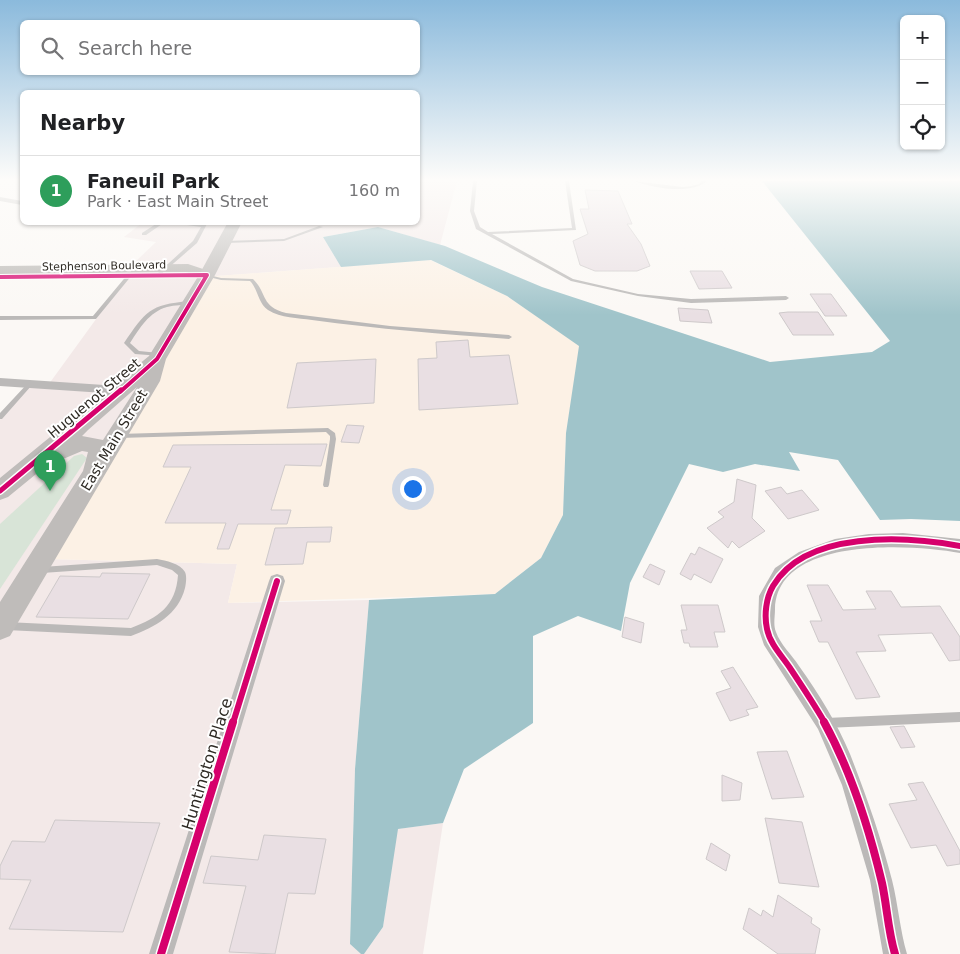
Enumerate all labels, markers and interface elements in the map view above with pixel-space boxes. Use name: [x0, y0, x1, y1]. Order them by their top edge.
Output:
map controls: [900, 15, 945, 150]
button: +: [900, 15, 945, 60]
search box: [20, 20, 420, 75]
icon: search: [38, 34, 66, 62]
text: Search here: [78, 37, 192, 59]
button: −: [900, 60, 945, 105]
button: locate: [900, 105, 945, 150]
text: Nearby: [40, 111, 125, 135]
text: Faneuil Park: [87, 170, 220, 192]
text: 1: [50, 181, 62, 200]
text: 160 m: [349, 181, 400, 200]
text: Park · East Main Street: [87, 192, 268, 211]
street label: Stephenson Boulevard: [42, 258, 166, 274]
street label: Huguenot Street: [45, 354, 144, 441]
street label: East Main Street: [78, 386, 151, 493]
pin: 1: [34, 450, 66, 491]
your location: [400, 476, 426, 502]
street label: Huntington Place: [178, 696, 236, 832]

